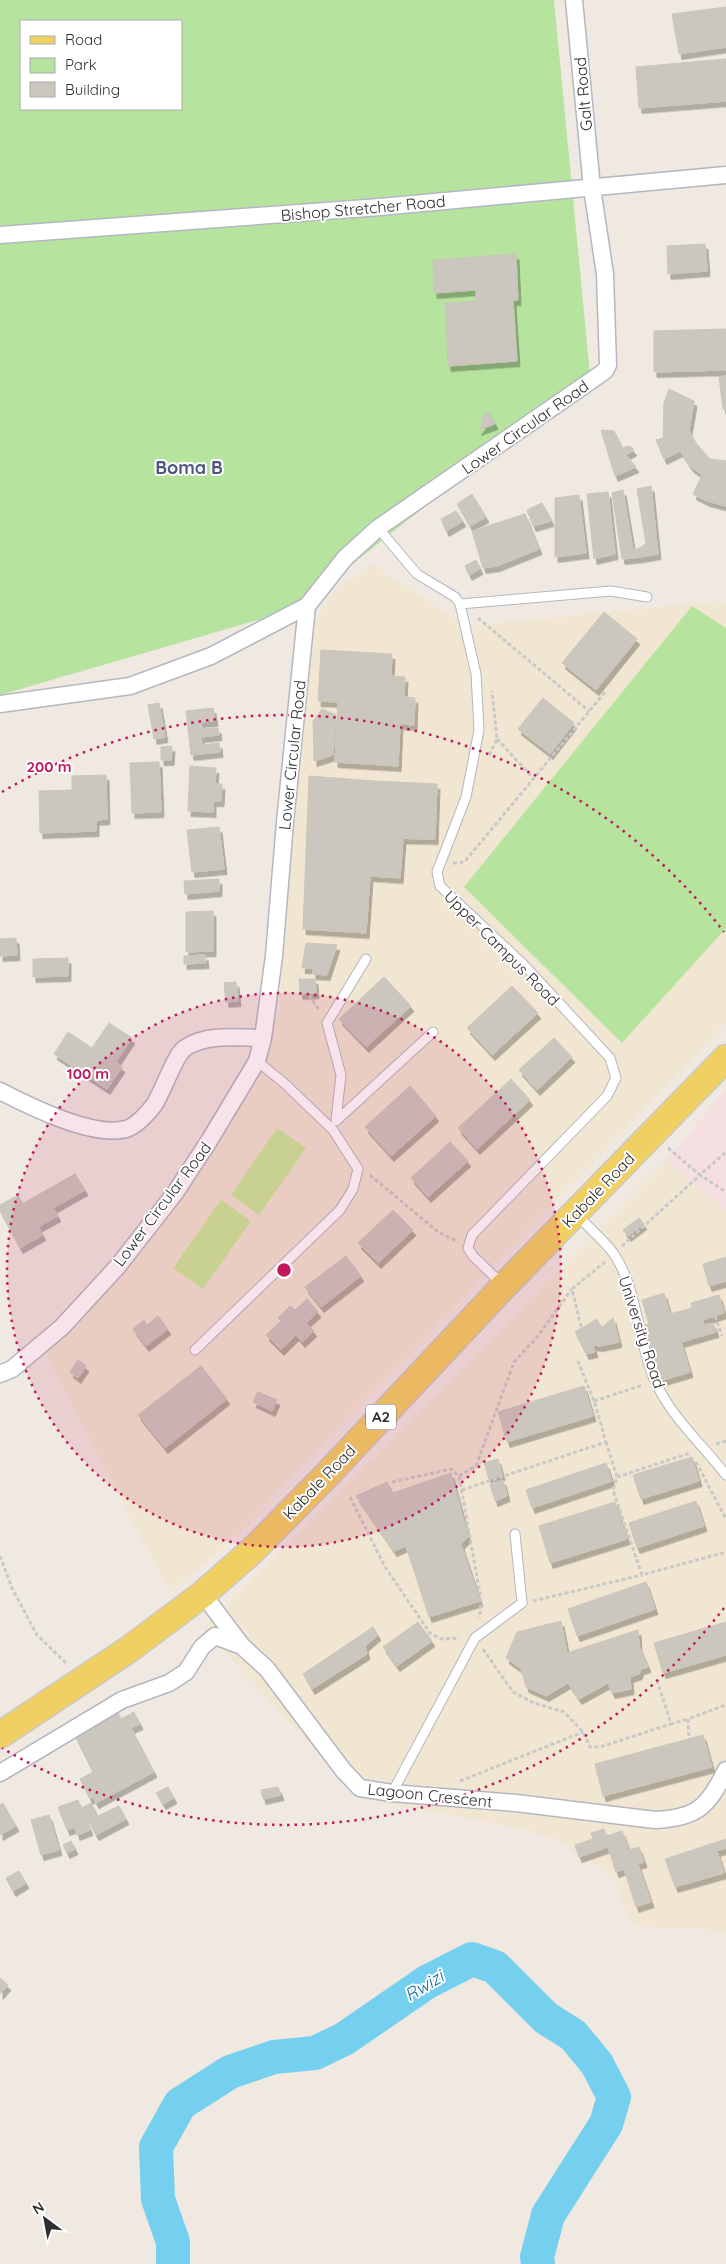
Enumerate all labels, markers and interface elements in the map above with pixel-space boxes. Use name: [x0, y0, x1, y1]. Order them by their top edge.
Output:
legend: [20, 20, 182, 110]
text: Road: [65, 30, 102, 49]
text: Park: [65, 55, 97, 74]
street label: Galt Road: [570, 56, 596, 132]
text: Building: [65, 80, 120, 99]
street label: Bishop Stretcher Road: [280, 191, 446, 225]
street label: Lower Circular Road: [458, 376, 592, 478]
district label: Boma B: [155, 456, 223, 479]
street label: Lower Circular Road: [274, 679, 310, 831]
text: 200 m: [27, 757, 72, 776]
street label: Upper Campus Road: [440, 886, 564, 1010]
text: 100 m: [67, 1064, 109, 1083]
street label: Lower Circular Road: [109, 1138, 215, 1270]
street label: Kabale Road: [557, 1148, 639, 1232]
centre of rings: [275, 1261, 293, 1279]
street label: University Road: [614, 1273, 670, 1391]
road number: A2: [366, 1404, 396, 1430]
street label: Kabale Road: [278, 1440, 360, 1524]
street label: Lagoon Crescent: [366, 1778, 494, 1812]
water label: Rwizi: [400, 1964, 449, 2006]
north arrow: [20, 2194, 70, 2244]
text: N: [29, 2198, 47, 2218]

